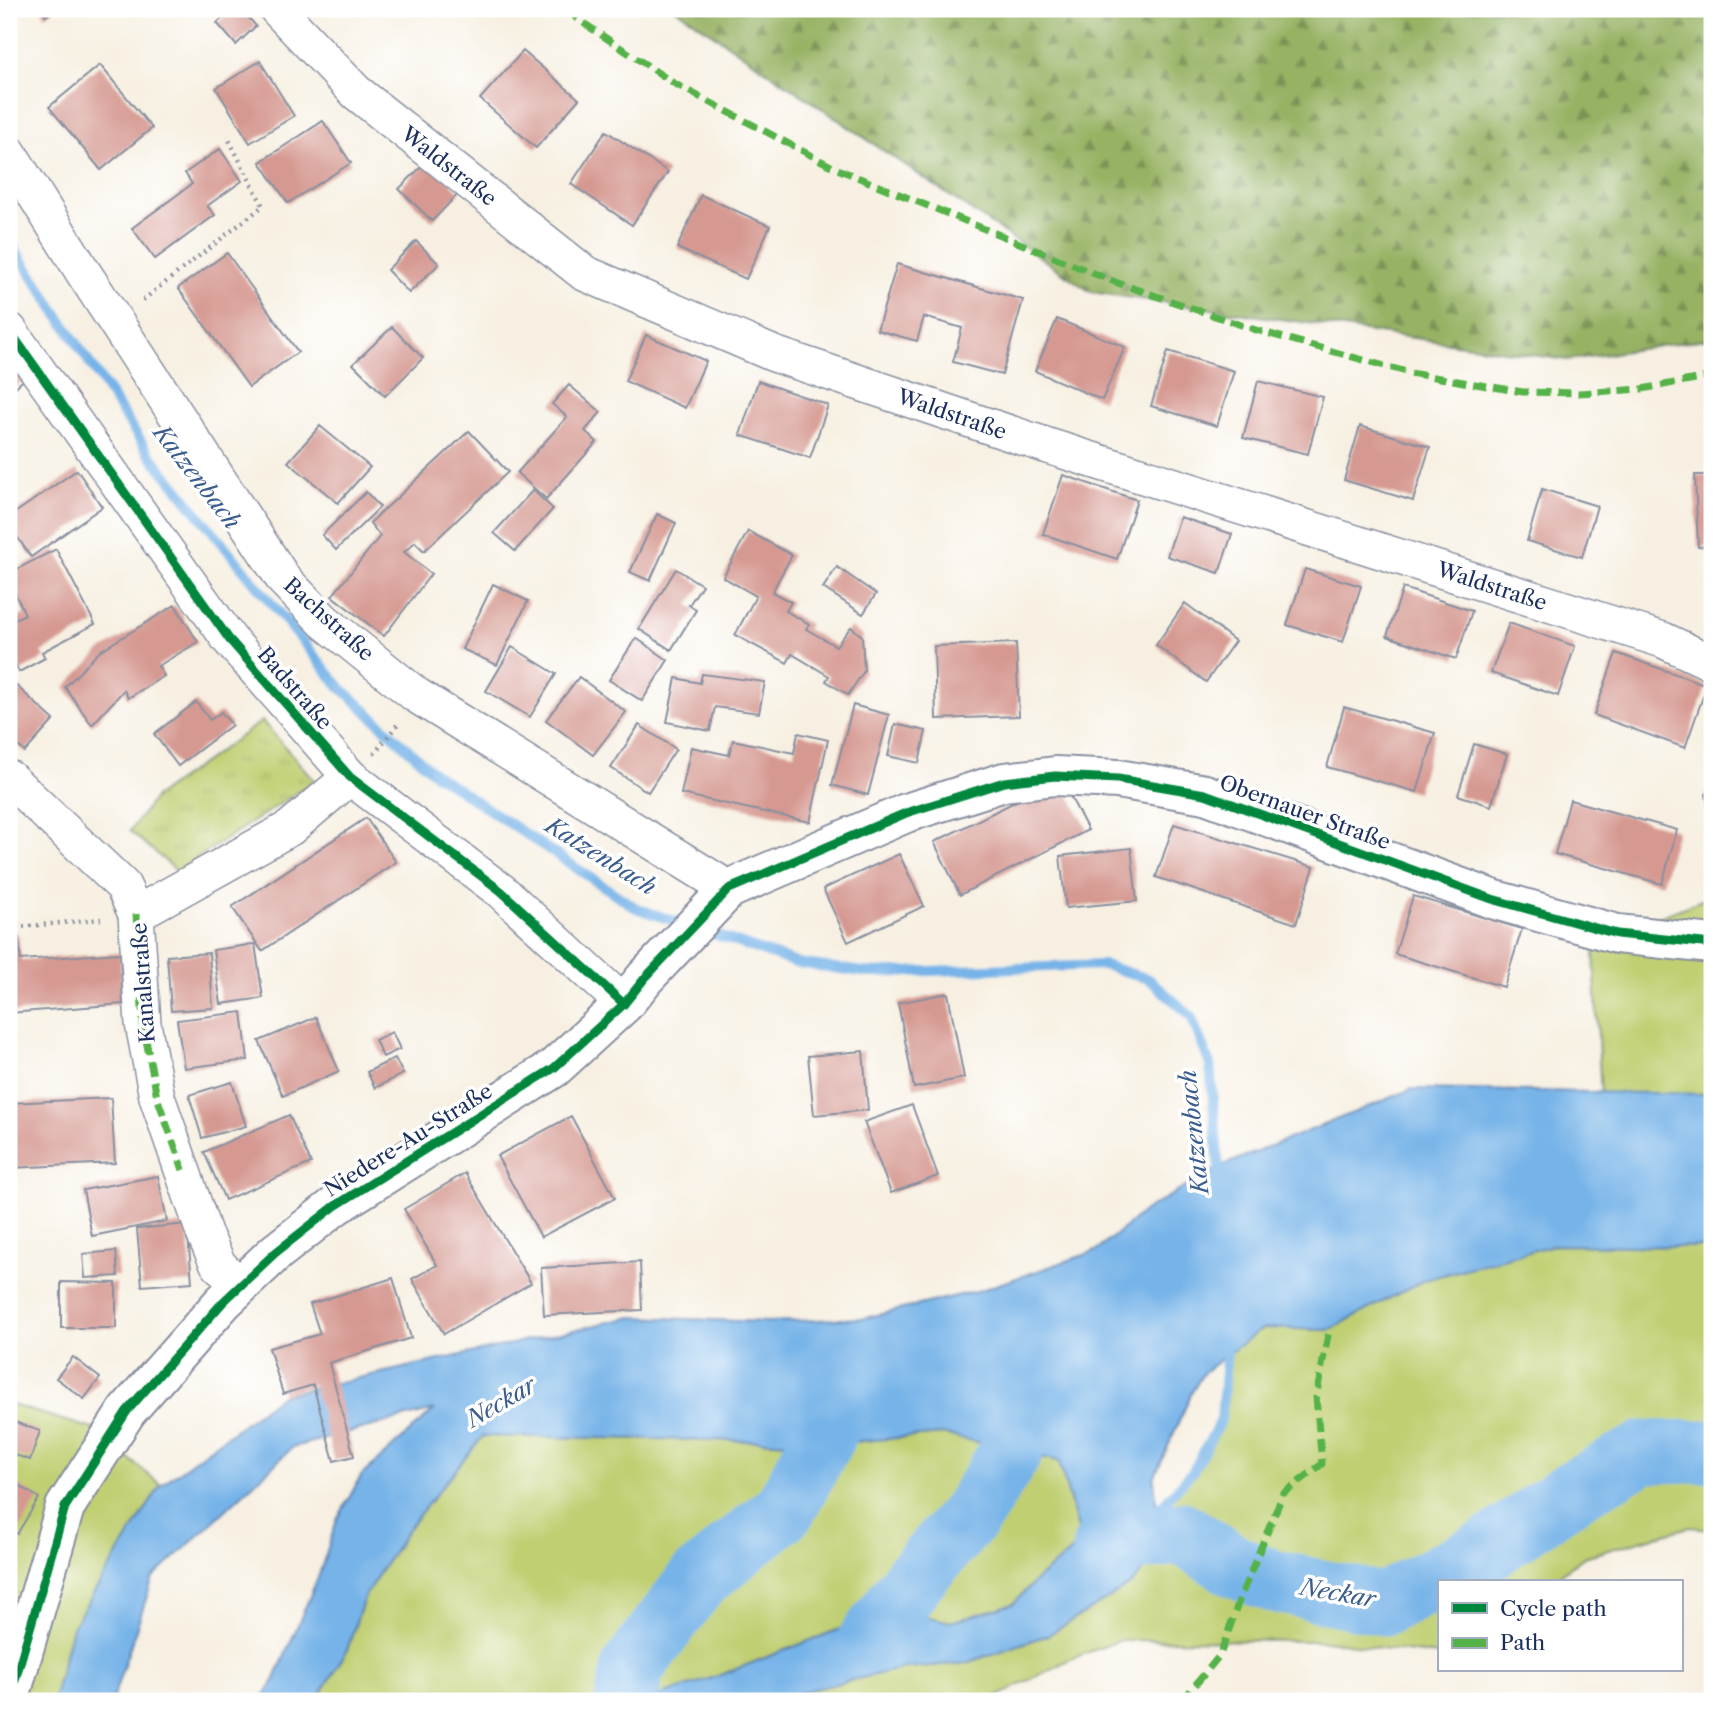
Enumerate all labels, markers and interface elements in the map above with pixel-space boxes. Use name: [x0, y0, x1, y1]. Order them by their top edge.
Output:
street label: Waldstraße: [396, 120, 502, 211]
street label: Waldstraße: [893, 383, 1010, 444]
water label: Katzenbach: [146, 418, 246, 535]
street label: Waldstraße: [1433, 556, 1550, 615]
street label: Bachstraße: [279, 572, 379, 666]
street label: Badstraße: [252, 642, 338, 734]
street label: Obernauer Straße: [1216, 769, 1394, 855]
water label: Katzenbach: [539, 810, 661, 901]
street label: Kanalstraße: [126, 922, 160, 1044]
water label: Katzenbach: [1174, 1068, 1215, 1198]
street label: Niedere-Au-Straße: [319, 1078, 497, 1202]
water label: Neckar: [459, 1370, 542, 1434]
water label: Neckar: [1296, 1572, 1379, 1614]
legend: [1438, 1580, 1682, 1672]
text: Cycle path: [1500, 1596, 1607, 1621]
text: Path: [1500, 1630, 1545, 1655]

